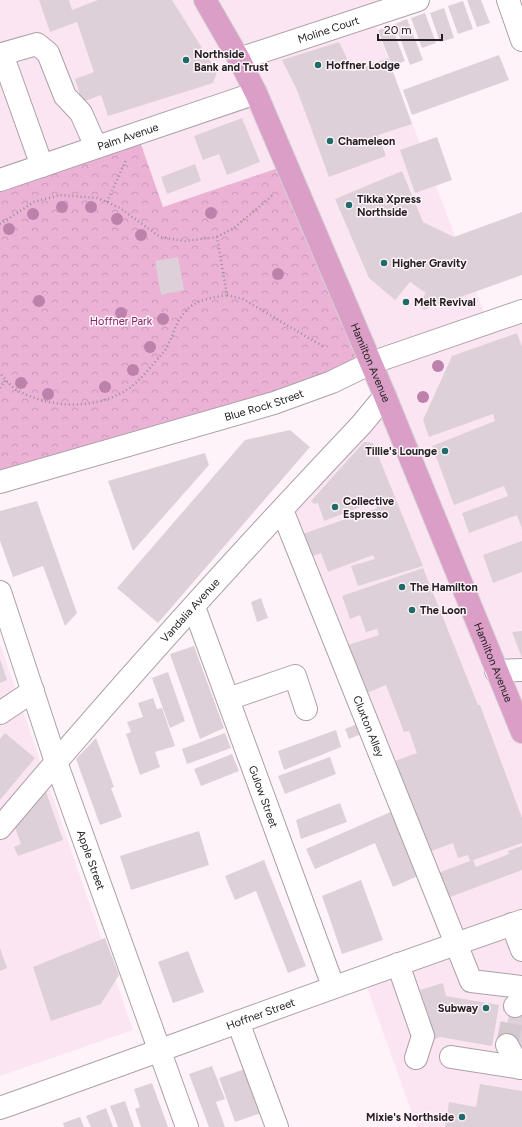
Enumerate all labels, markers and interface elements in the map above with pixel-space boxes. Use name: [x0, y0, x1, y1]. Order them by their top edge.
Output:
street label: Moline Court: [296, 14, 361, 46]
scale bar: [378, 16, 442, 42]
text: 20 m: [384, 23, 412, 37]
place label: Northside Bank and Trust: [194, 48, 269, 74]
marker: Northside Bank and Trust: [181, 55, 191, 65]
place label: Hoffner Lodge: [326, 59, 400, 72]
marker: Hoffner Lodge: [313, 60, 323, 70]
street label: Palm Avenue: [96, 121, 160, 153]
place label: Chameleon: [338, 135, 395, 148]
marker: Chameleon: [325, 136, 335, 146]
place label: Tikka Xpress Northside: [357, 193, 421, 219]
marker: Tikka Xpress Northside: [344, 200, 354, 210]
place label: Higher Gravity: [392, 257, 467, 270]
marker: Higher Gravity: [379, 258, 389, 268]
place label: Melt Revival: [414, 296, 476, 309]
marker: Melt Revival: [401, 297, 411, 307]
park label: Hoffner Park: [90, 315, 153, 328]
street label: Hamilton Avenue: [348, 321, 393, 404]
street label: Blue Rock Street: [223, 387, 305, 424]
place label: Tillie's Lounge: [365, 445, 437, 458]
marker: Tillie's Lounge: [440, 446, 450, 456]
place label: Collective Espresso: [343, 495, 394, 521]
marker: Collective Espresso: [330, 502, 340, 512]
street label: Vandalia Avenue: [158, 576, 222, 645]
place label: The Hamilton: [410, 581, 478, 594]
marker: The Hamilton: [397, 582, 407, 592]
place label: The Loon: [420, 604, 466, 617]
marker: The Loon: [407, 605, 417, 615]
street label: Hamilton Avenue: [471, 621, 515, 704]
street label: Cluxton Alley: [350, 694, 387, 759]
street label: Gulow Street: [246, 764, 280, 830]
street label: Apple Street: [74, 828, 107, 892]
street label: Hoffner Street: [224, 996, 297, 1033]
place label: Subway: [438, 1002, 479, 1015]
marker: Subway: [481, 1003, 491, 1013]
place label: Mixie's Northside: [366, 1111, 454, 1124]
marker: Mixie's Northside: [457, 1112, 467, 1122]

